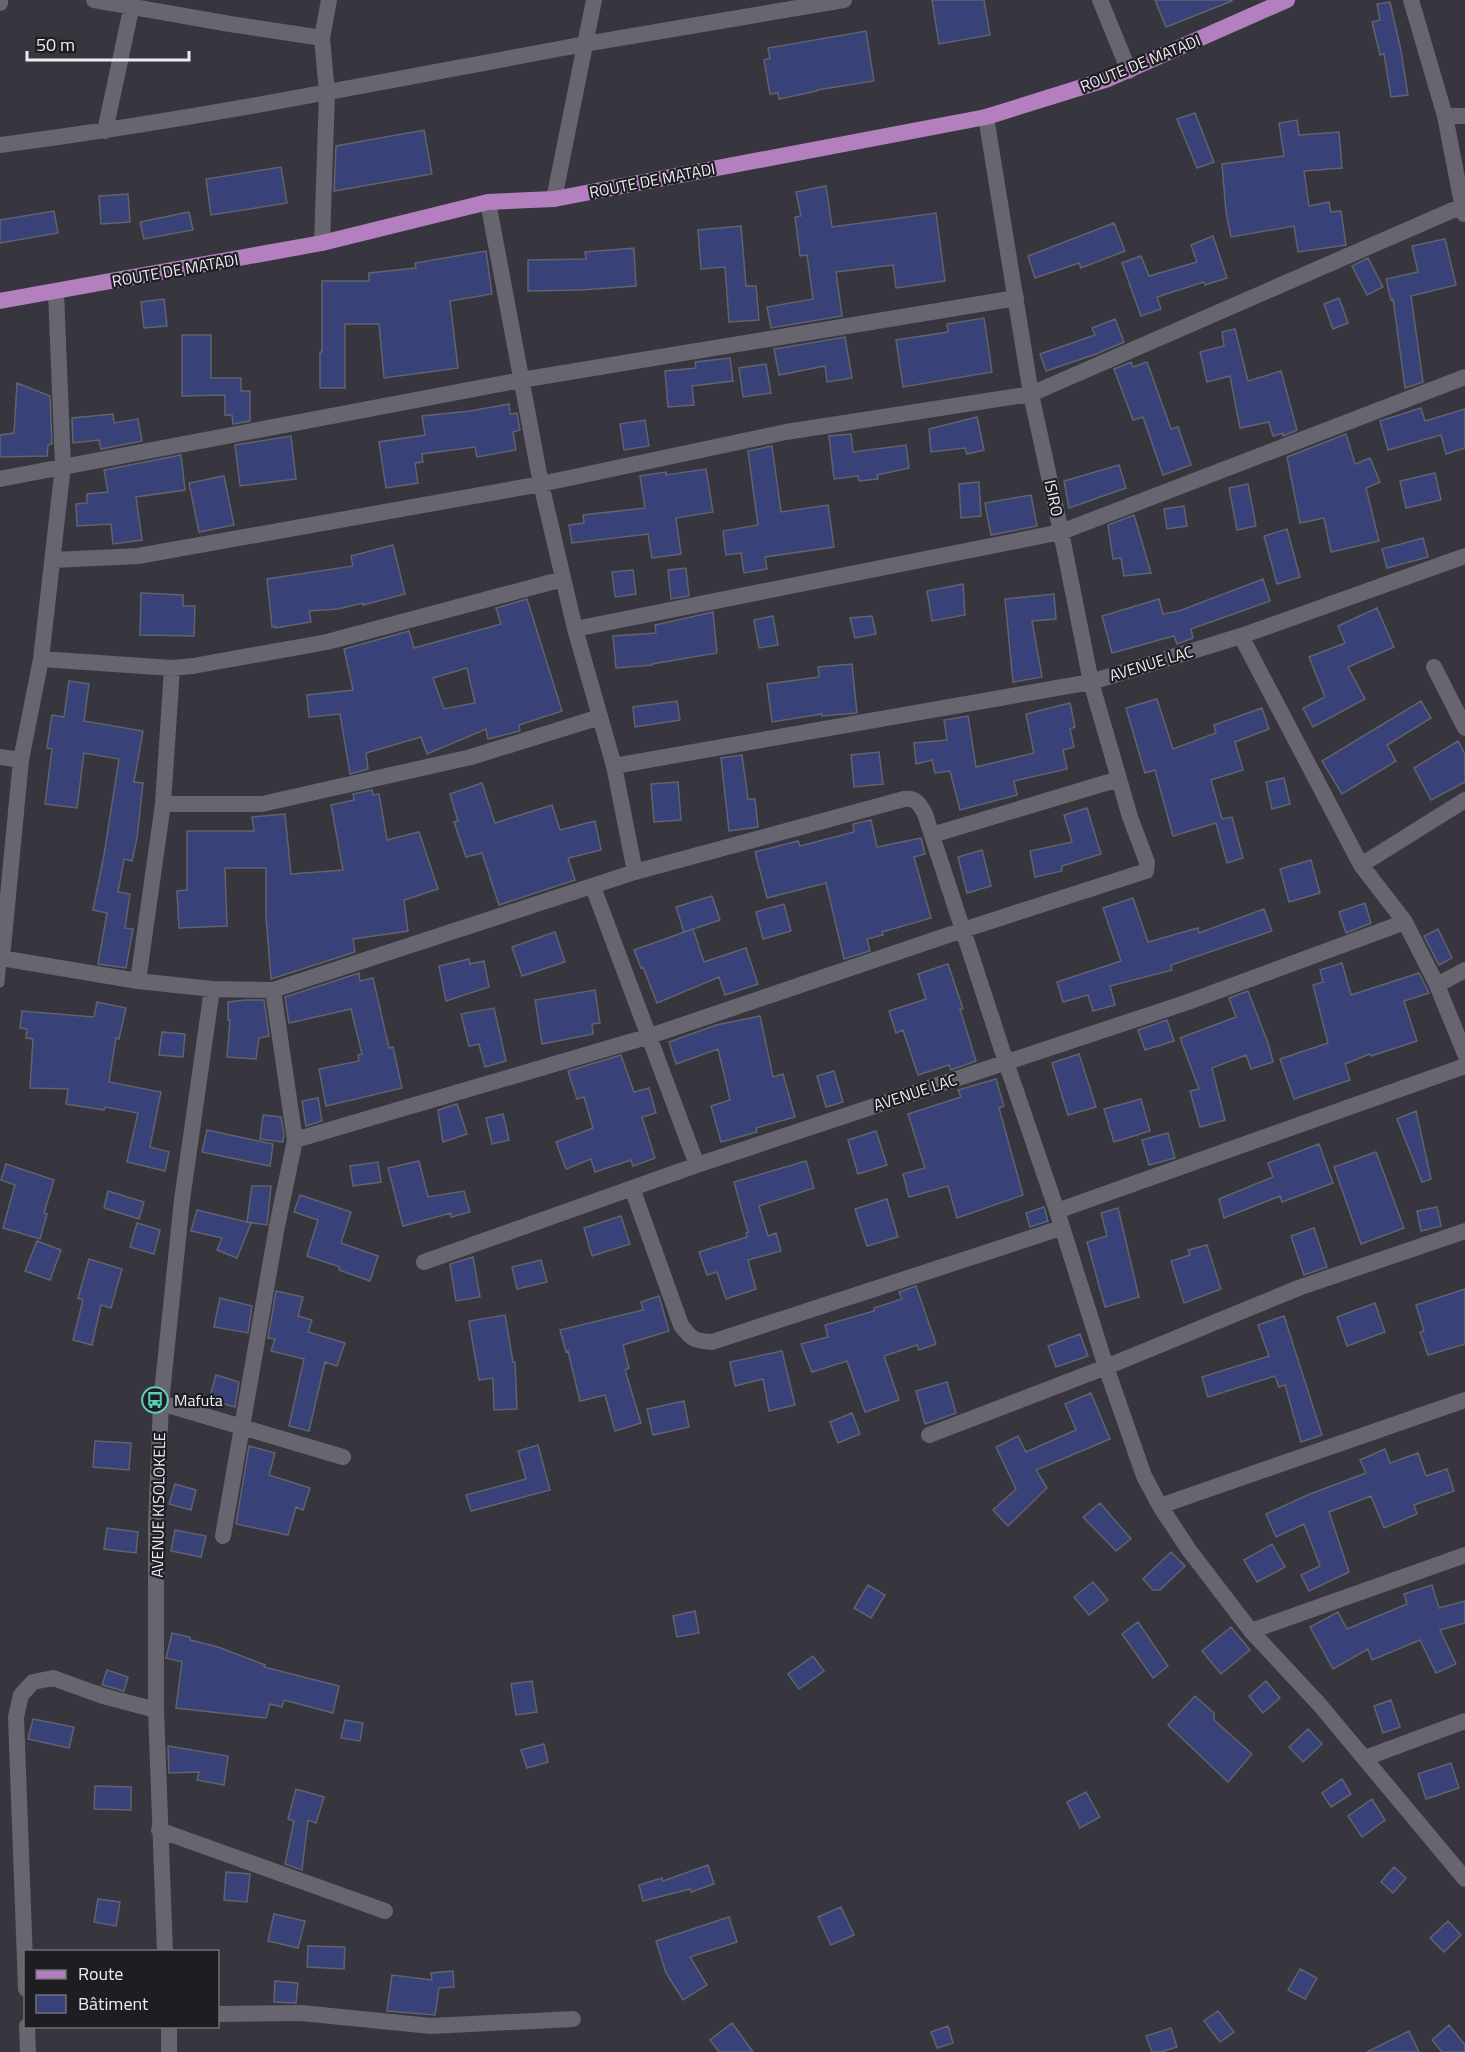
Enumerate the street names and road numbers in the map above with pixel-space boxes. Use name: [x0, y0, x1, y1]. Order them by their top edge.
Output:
street label: ROUTE DE MATADI: [1076, 28, 1204, 98]
street label: ROUTE DE MATADI: [587, 156, 717, 204]
street label: ROUTE DE MATADI: [110, 247, 240, 293]
street label: ISIRO: [1038, 477, 1070, 519]
street label: AVENUE LAC: [1106, 639, 1196, 687]
street label: AVENUE LAC: [870, 1067, 960, 1117]
street label: AVENUE KISOLOKELE: [145, 1432, 171, 1578]

